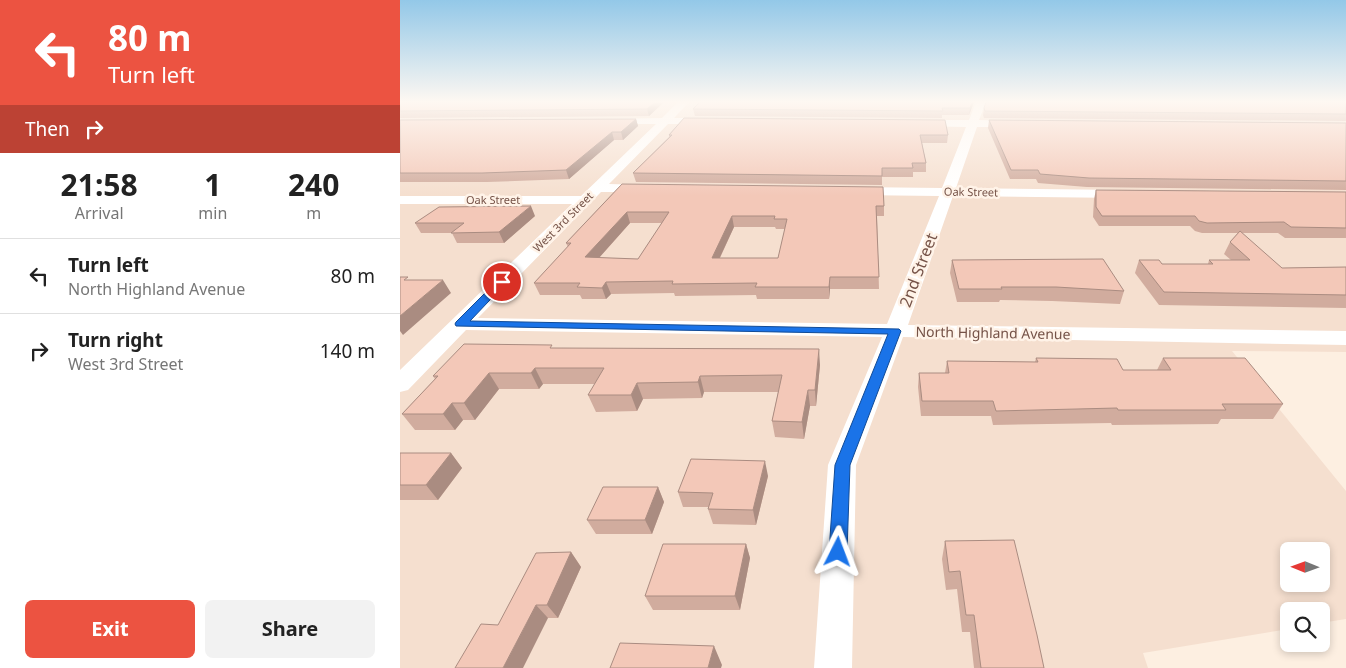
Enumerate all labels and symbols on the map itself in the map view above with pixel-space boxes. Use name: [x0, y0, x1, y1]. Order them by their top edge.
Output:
street label: Oak Street: [944, 184, 998, 199]
street label: West 3rd Street: [529, 188, 596, 255]
street label: Oak Street: [466, 192, 520, 207]
street label: 2nd Street: [894, 230, 942, 310]
pin: [481, 261, 523, 303]
street label: North Highland Avenue: [915, 322, 1071, 343]
position arrow: [811, 525, 863, 577]
north arrow: [1280, 542, 1330, 592]

